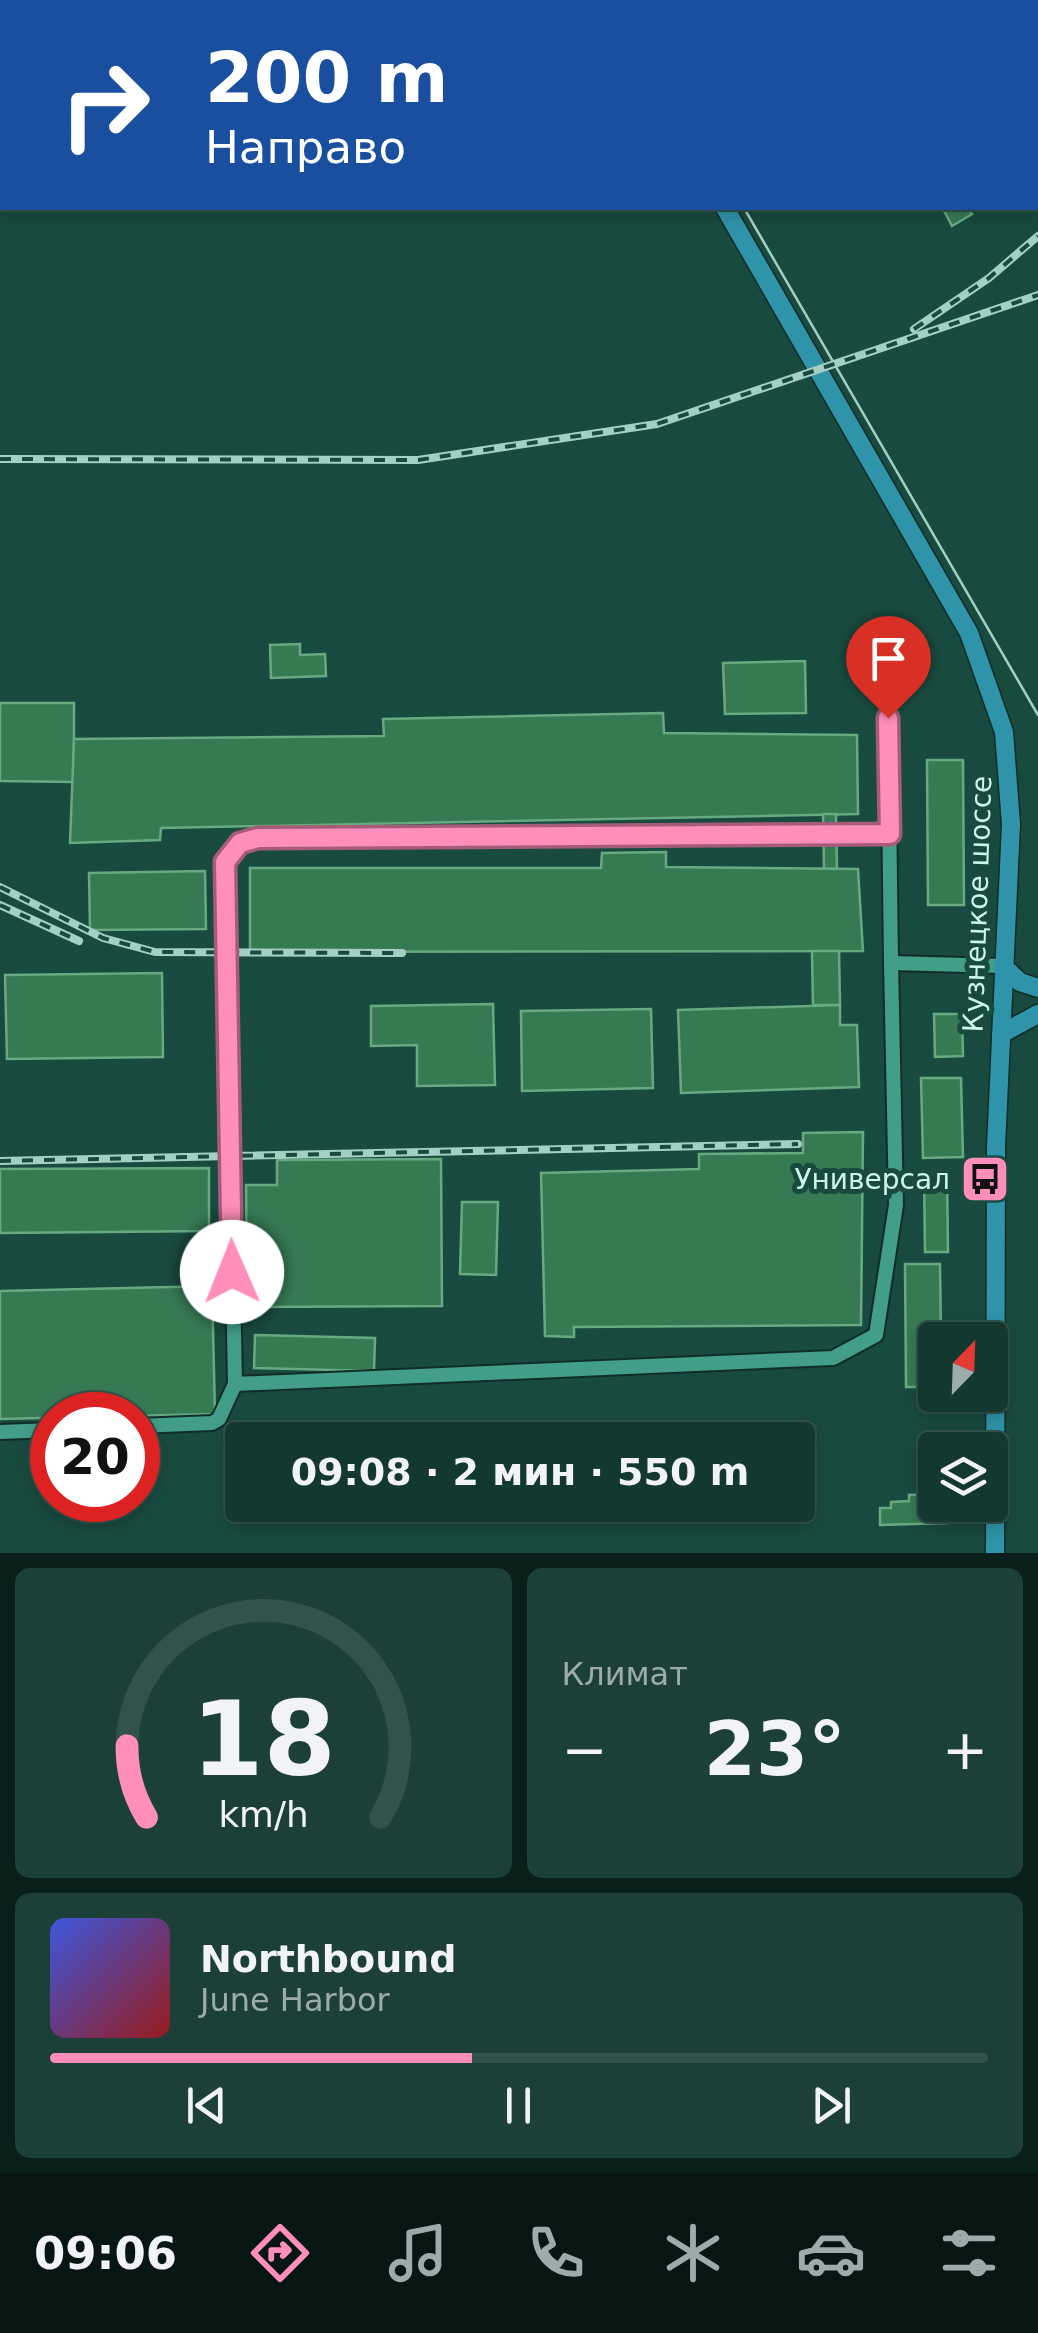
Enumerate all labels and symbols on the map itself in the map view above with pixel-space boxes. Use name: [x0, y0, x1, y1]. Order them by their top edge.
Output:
pin: [846, 616, 931, 719]
street label: Кузнецкое шоссе: [957, 775, 998, 1033]
bus stop icon: Универсал: [959, 1153, 1011, 1205]
place label: Универсал: [794, 1163, 950, 1196]
position arrow: [180, 1220, 284, 1324]
north arrow: [918, 1322, 1008, 1412]
speed limit sign: 20: [30, 1392, 160, 1522]

